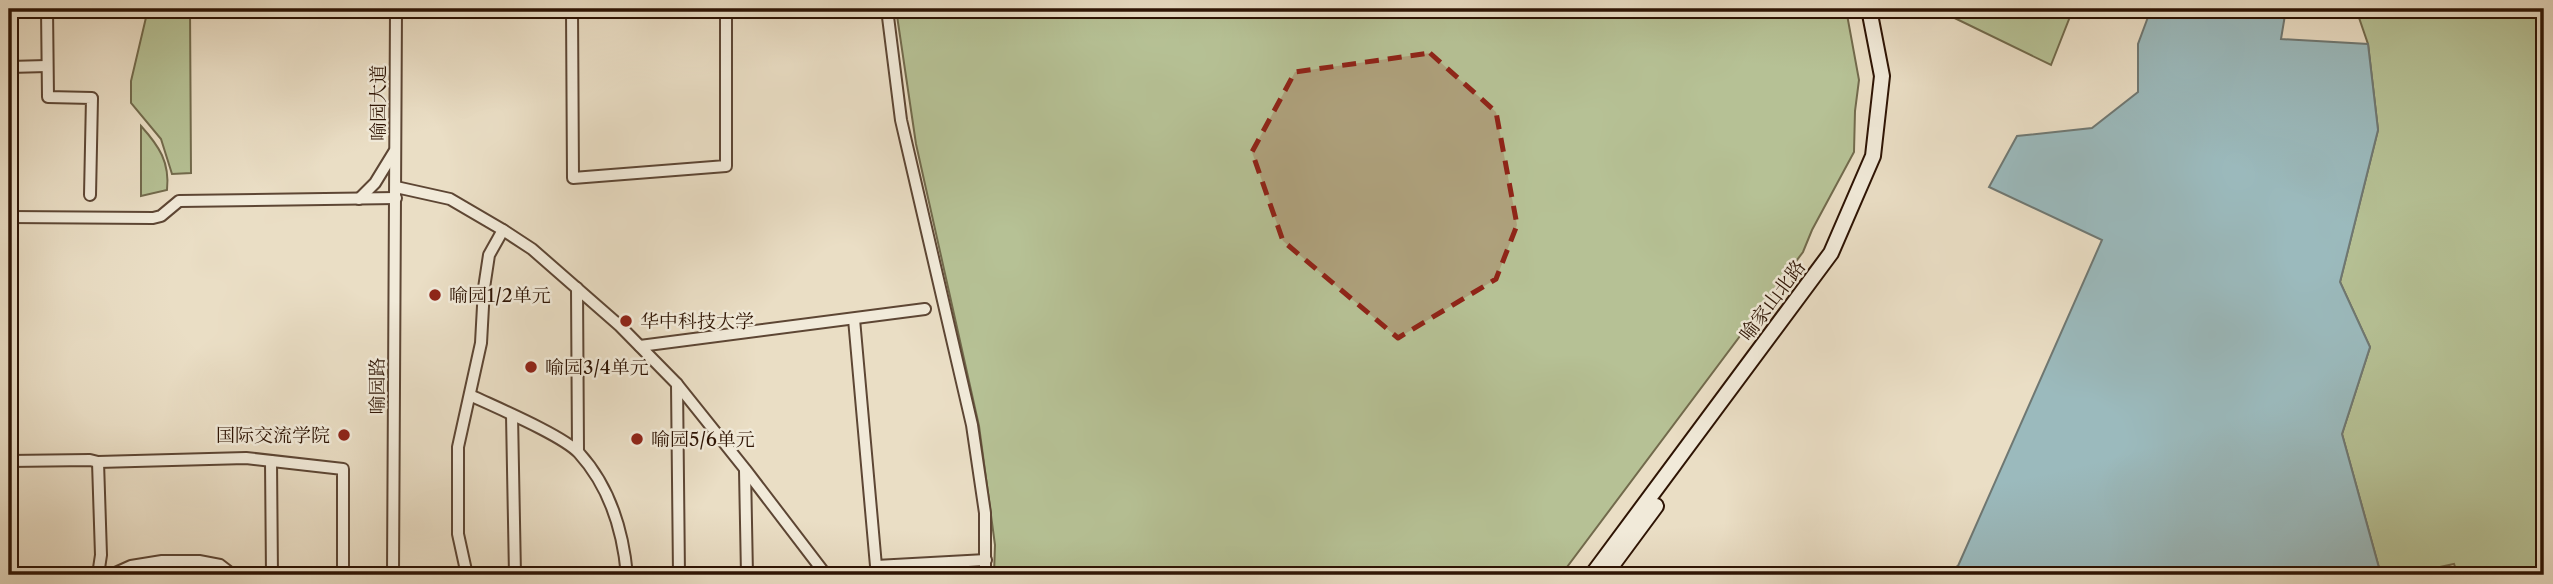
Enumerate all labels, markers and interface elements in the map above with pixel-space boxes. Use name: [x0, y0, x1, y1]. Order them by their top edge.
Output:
street label: 喻园大道: [367, 65, 390, 141]
street label: 喻家山北路: [1735, 255, 1810, 345]
place label: 喻园1/2单元: [449, 284, 551, 307]
marker: 喻园1/2单元: [427, 287, 443, 303]
place label: 华中科技大学: [640, 310, 754, 333]
marker: 华中科技大学: [618, 313, 634, 329]
place label: 喻园3/4单元: [545, 356, 649, 379]
street label: 喻园路: [366, 357, 389, 415]
marker: 喻园3/4单元: [523, 359, 539, 375]
place label: 国际交流学院: [216, 424, 330, 447]
marker: 国际交流学院: [336, 427, 352, 443]
place label: 喻园5/6单元: [651, 428, 755, 451]
marker: 喻园5/6单元: [629, 431, 645, 447]

